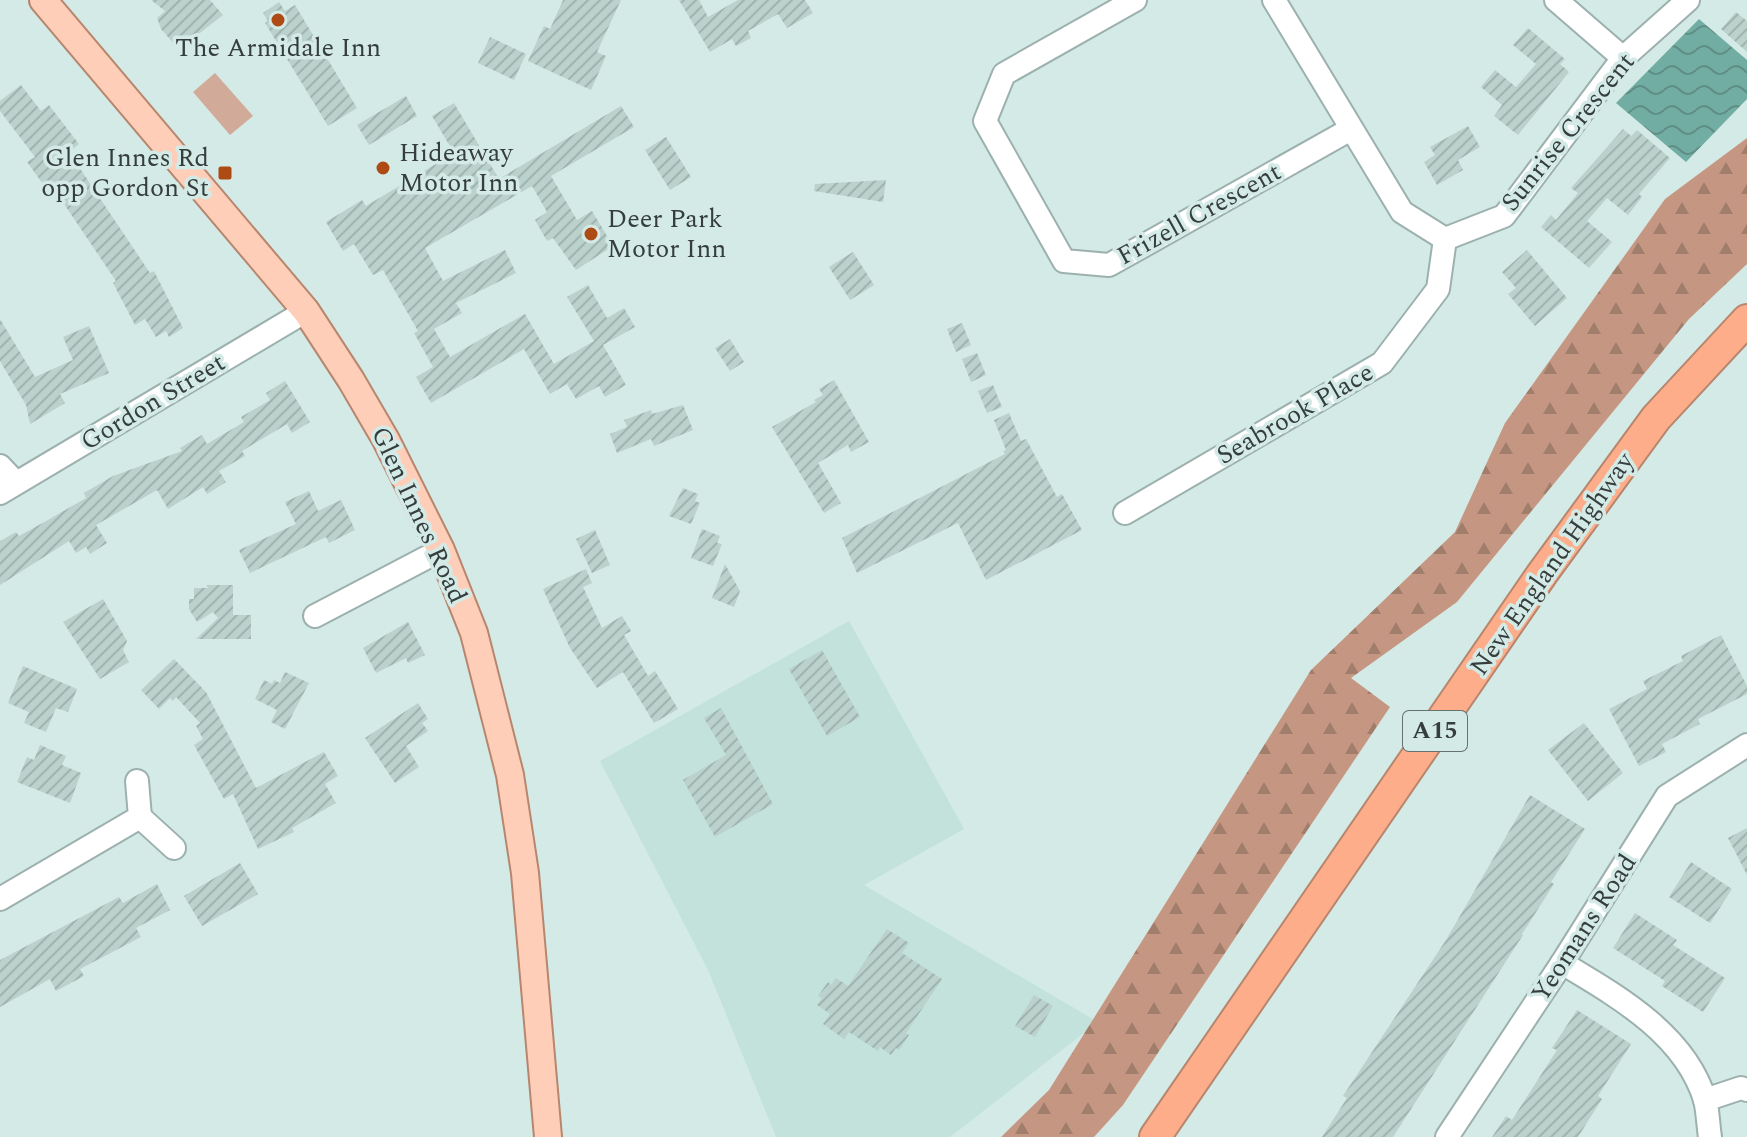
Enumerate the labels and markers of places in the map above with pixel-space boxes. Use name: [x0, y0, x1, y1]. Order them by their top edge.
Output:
marker: The Armidale Inn: [269, 11, 287, 29]
place label: The Armidale Inn: [175, 28, 381, 68]
place label: Hideaway Motor Inn: [399, 133, 518, 203]
place label: Glen Innes Rd opp Gordon St: [41, 138, 209, 208]
marker: Hideaway Motor Inn: [374, 159, 392, 177]
marker: Glen Innes Rd opp Gordon St: [216, 164, 234, 182]
place label: Deer Park Motor Inn: [607, 199, 726, 269]
marker: Deer Park Motor Inn: [582, 225, 600, 243]

